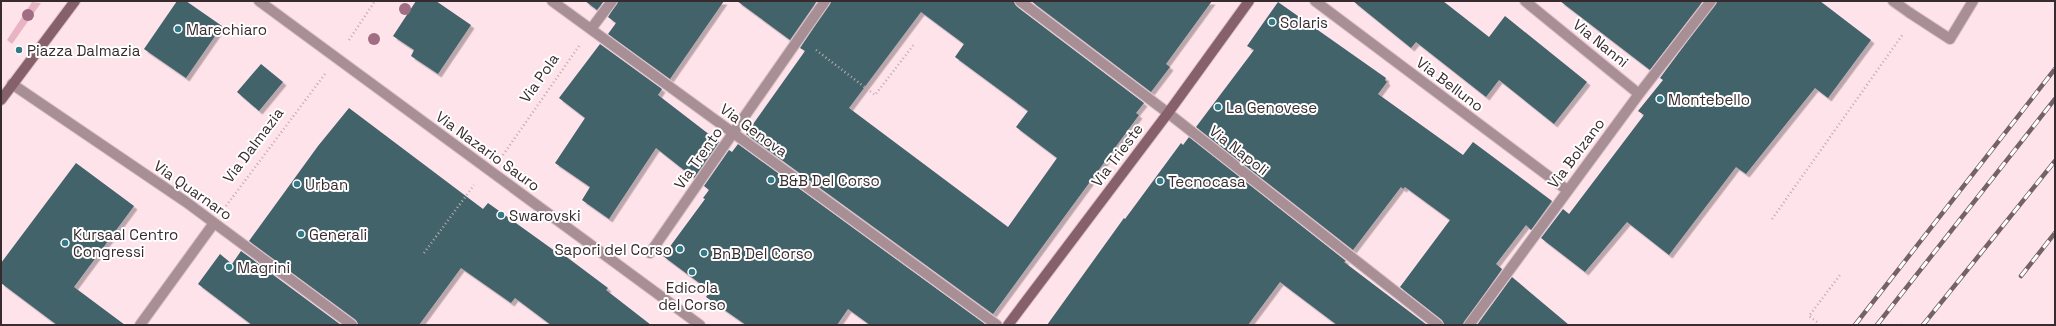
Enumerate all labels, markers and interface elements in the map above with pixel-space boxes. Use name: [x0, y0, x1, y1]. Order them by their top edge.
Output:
place label: Solaris: [1280, 13, 1328, 32]
street label: Via Nanni: [1569, 15, 1633, 71]
marker: Solaris: [1267, 17, 1277, 27]
place label: Marechiaro: [186, 20, 267, 39]
marker: Marechiaro: [173, 24, 183, 34]
place label: Piazza Dalmazia: [27, 41, 141, 60]
marker: Piazza Dalmazia: [14, 45, 24, 55]
street label: Via Pola: [515, 49, 563, 106]
street label: Via Belluno: [1413, 53, 1487, 115]
place label: Montebello: [1668, 90, 1750, 109]
marker: Montebello: [1655, 94, 1665, 104]
place label: La Genovese: [1226, 98, 1317, 117]
street label: Via Genova: [717, 99, 792, 161]
marker: La Genovese: [1213, 102, 1223, 112]
street label: Via Dalmazia: [219, 103, 288, 186]
street label: Via Nazario Sauro: [432, 107, 544, 195]
street label: Via Bolzano: [1543, 114, 1609, 192]
street label: Via Trieste: [1087, 120, 1147, 190]
street label: Via Napoli: [1205, 121, 1273, 179]
street label: Via Trento: [670, 123, 726, 193]
street label: Via Quarnaro: [150, 156, 236, 224]
place label: B&B Del Corso: [779, 171, 880, 190]
place label: Tecnocasa: [1168, 172, 1246, 191]
place label: Urban: [305, 175, 348, 194]
marker: B&B Del Corso: [766, 175, 776, 185]
marker: Tecnocasa: [1155, 176, 1165, 186]
marker: Urban: [292, 179, 302, 189]
place label: Swarovski: [509, 206, 581, 225]
marker: Swarovski: [496, 210, 506, 220]
place label: Kursaal Centro Congressi: [73, 225, 178, 261]
place label: Generali: [309, 225, 367, 244]
marker: Generali: [296, 229, 306, 239]
marker: Kursaal Centro Congressi: [60, 238, 70, 248]
place label: Sapori del Corso: [554, 240, 672, 259]
marker: Sapori del Corso: [675, 244, 685, 254]
place label: BnB Del Corso: [712, 244, 813, 263]
marker: BnB Del Corso: [699, 248, 709, 258]
place label: Magrini: [237, 258, 290, 277]
marker: Magrini: [224, 262, 234, 272]
marker: Edicola del Corso: [687, 267, 697, 277]
place label: Edicola del Corso: [658, 278, 726, 314]

